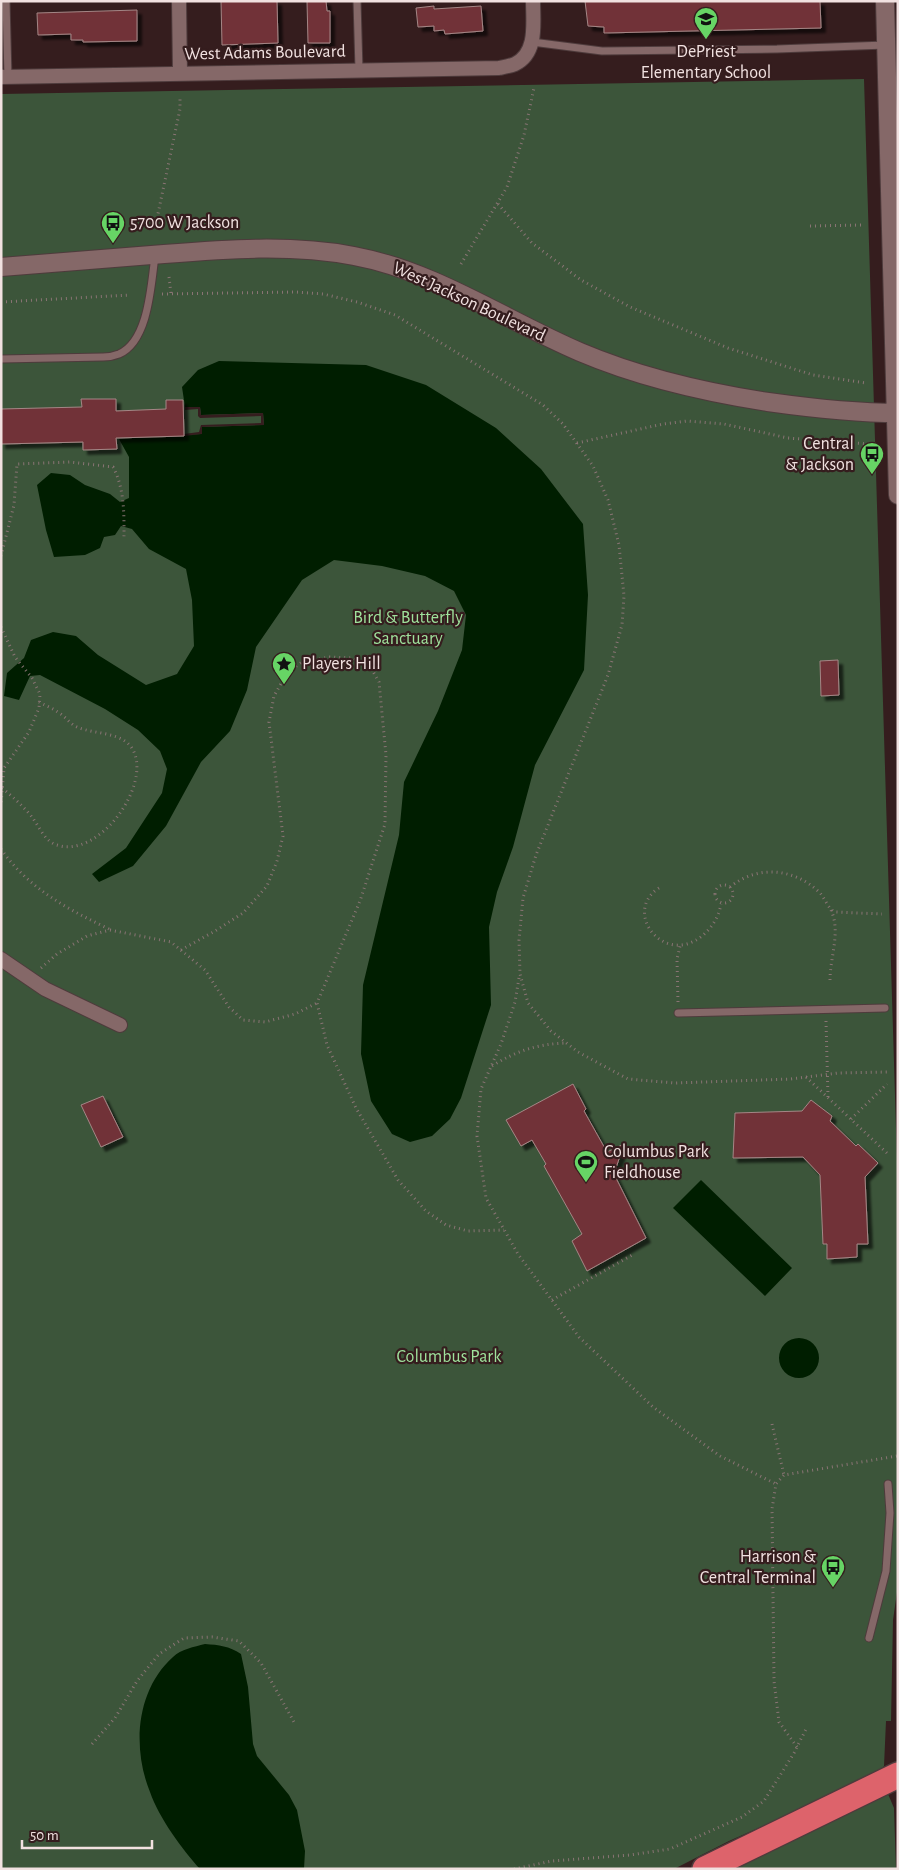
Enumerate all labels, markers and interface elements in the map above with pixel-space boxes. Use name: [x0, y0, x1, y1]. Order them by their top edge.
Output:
school or university icon: DePriest Elementary School: [693, 6, 719, 40]
street label: West Adams Boulevard: [184, 43, 346, 63]
place label: DePriest Elementary School: [641, 43, 771, 82]
bus stop icon: 5700 W Jackson: [100, 210, 126, 244]
place label: 5700 W Jackson: [130, 214, 239, 232]
street label: West Jackson Boulevard: [390, 259, 548, 345]
place label: Central & Jackson: [785, 435, 854, 474]
bus stop icon: Central & Jackson: [859, 441, 885, 475]
park label: Bird & Butterfly Sanctuary: [353, 609, 463, 648]
place icon: Players Hill: [271, 651, 297, 685]
place label: Players Hill: [302, 655, 381, 673]
place label: Columbus Park Fieldhouse: [604, 1143, 710, 1182]
sports icon: Columbus Park Fieldhouse: [573, 1149, 599, 1183]
park label: Columbus Park: [397, 1348, 502, 1366]
place label: Harrison & Central Terminal: [700, 1548, 817, 1587]
bus stop icon: Harrison & Central Terminal: [820, 1554, 846, 1588]
scale bar: [22, 1818, 152, 1850]
text: 50 m: [30, 1828, 59, 1843]

